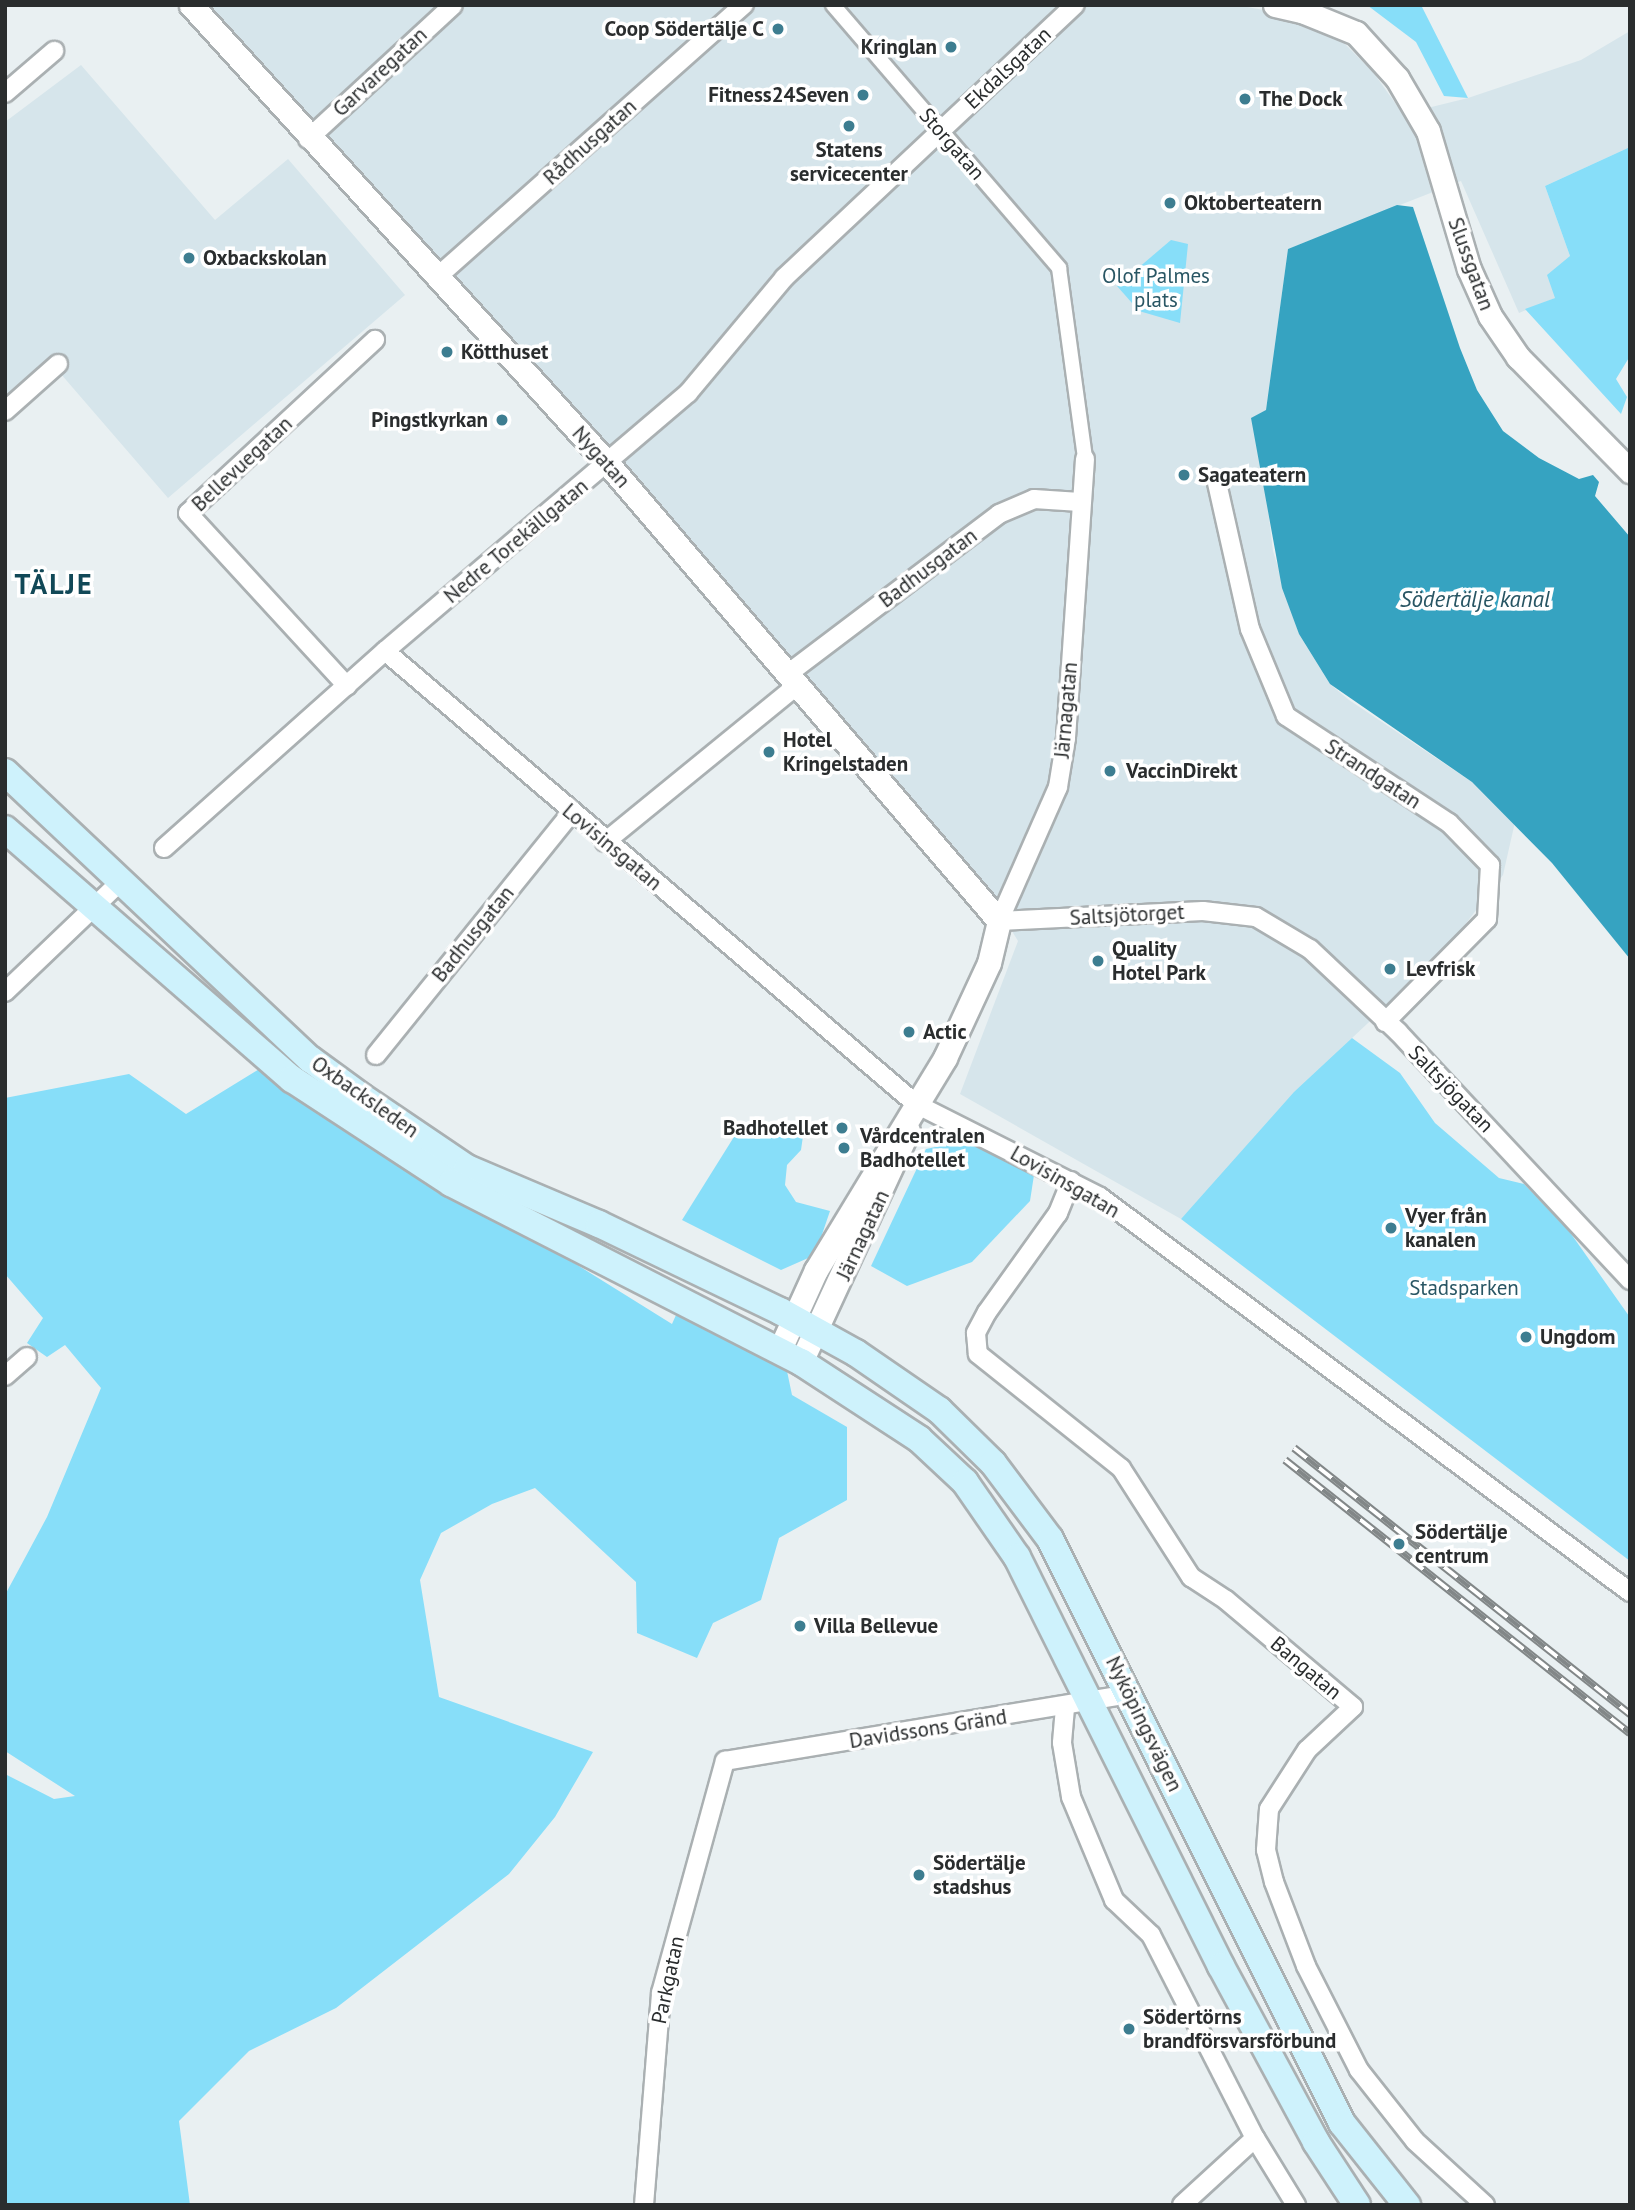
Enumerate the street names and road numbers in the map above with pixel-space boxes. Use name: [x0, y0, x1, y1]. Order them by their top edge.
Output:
street label: Garvaregatan: [328, 22, 432, 122]
street label: Ekdalsgatan: [960, 22, 1056, 114]
street label: Rådhusgatan: [538, 94, 642, 190]
street label: Storgatan: [914, 103, 990, 185]
street label: Slussgatan: [1443, 214, 1499, 314]
street label: Bellevuegatan: [187, 411, 297, 517]
street label: Nygatan: [567, 421, 635, 493]
street label: Nedre Torekällgatan: [439, 473, 593, 609]
street label: Badhusgatan: [874, 523, 982, 613]
street label: Järnagatan: [1049, 661, 1083, 759]
street label: Strandgatan: [1320, 734, 1426, 814]
street label: Lovisinsgatan: [557, 798, 667, 896]
street label: Badhusgatan: [427, 881, 519, 987]
street label: Saltsjötorget: [1069, 899, 1185, 931]
street label: Saltsjögatan: [1403, 1040, 1499, 1138]
street label: Oxbacksleden: [307, 1051, 423, 1143]
street label: Lovisinsgatan: [1006, 1141, 1124, 1223]
street label: Järnagatan: [831, 1186, 895, 1284]
street label: Bangatan: [1265, 1631, 1347, 1705]
street label: Nyköpingsvägen: [1100, 1652, 1188, 1796]
street label: Davidssons Gränd: [847, 1704, 1009, 1754]
street label: Parkgatan: [646, 1934, 690, 2026]

